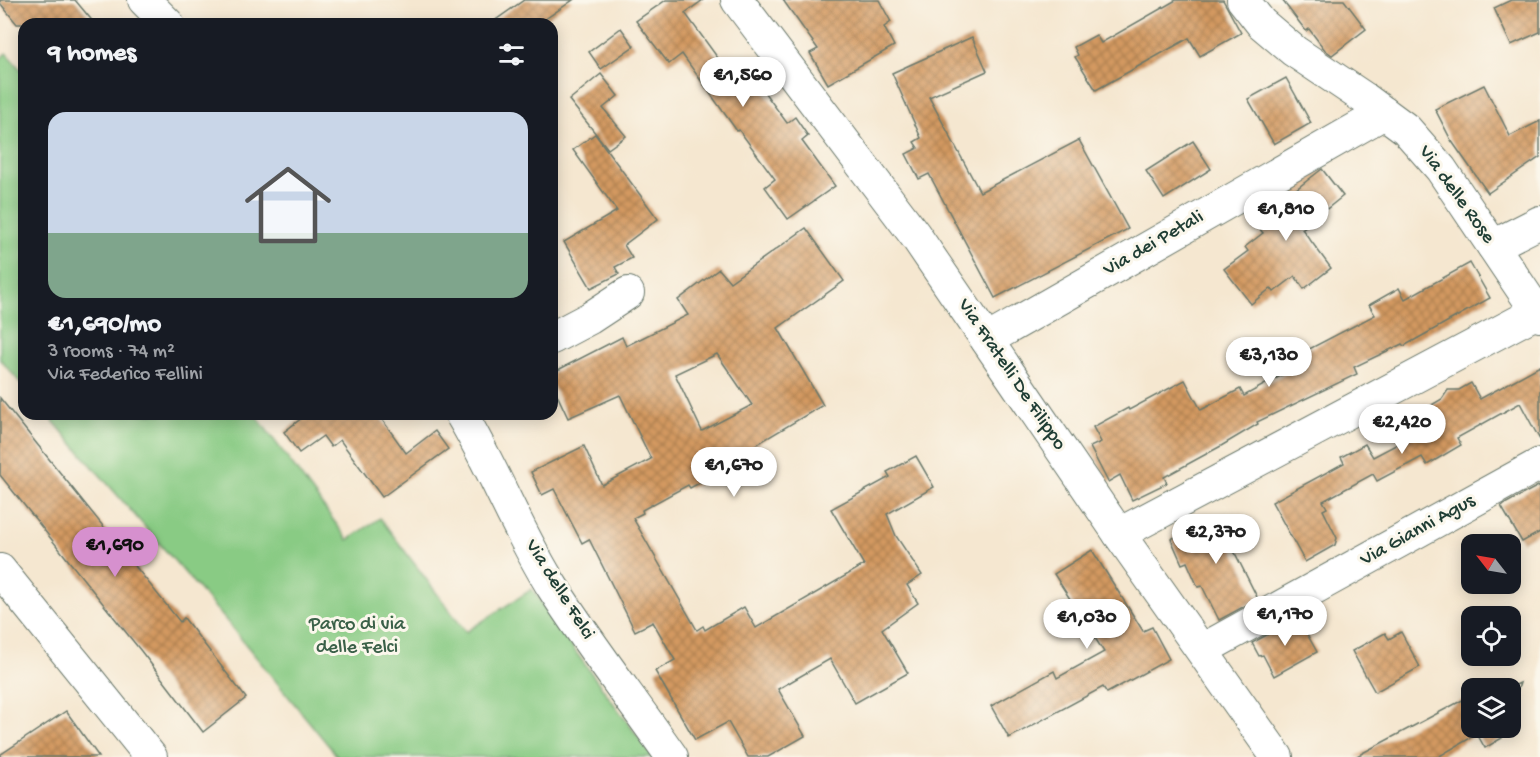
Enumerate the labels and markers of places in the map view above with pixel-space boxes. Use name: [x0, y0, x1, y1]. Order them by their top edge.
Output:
pin: €1,560: [694, 57, 792, 108]
pin: €1,810: [1237, 191, 1335, 242]
pin: €3,130: [1220, 337, 1318, 388]
pin: €2,420: [1353, 404, 1451, 455]
pin: €1,670: [685, 447, 783, 498]
pin: €2,370: [1167, 514, 1265, 565]
pin: €1,690: [66, 527, 164, 578]
pin: €1,170: [1236, 596, 1334, 647]
pin: €1,030: [1038, 599, 1136, 650]

